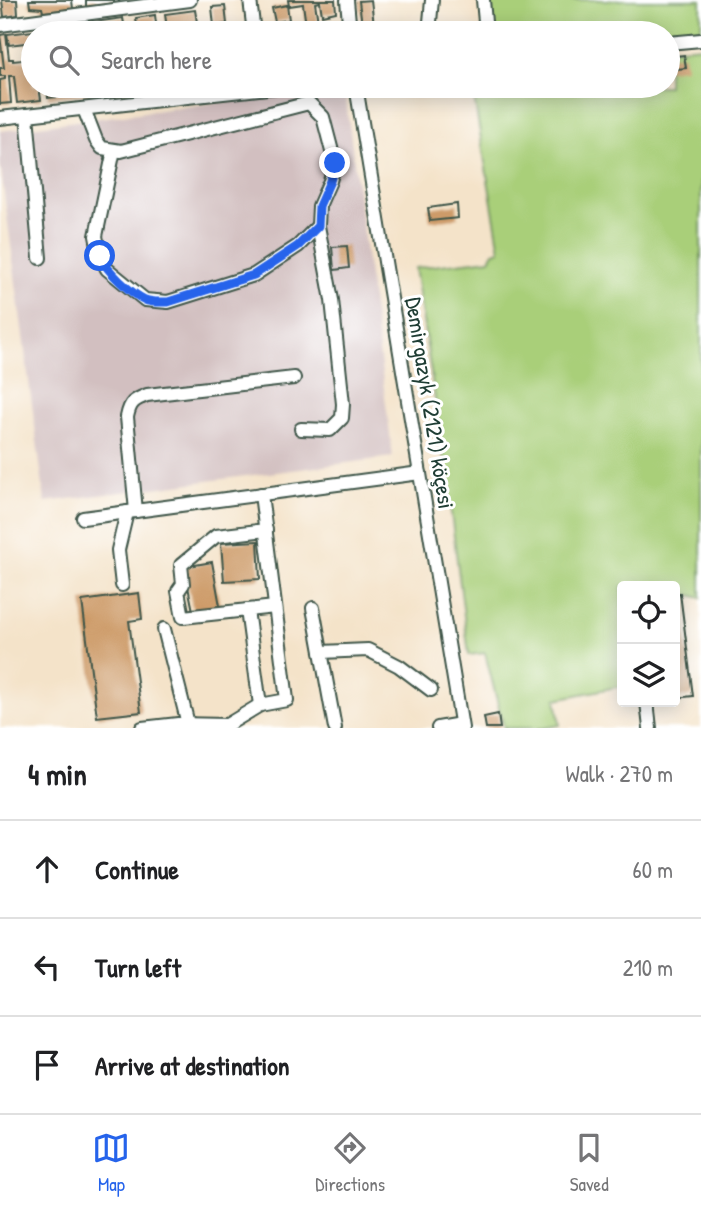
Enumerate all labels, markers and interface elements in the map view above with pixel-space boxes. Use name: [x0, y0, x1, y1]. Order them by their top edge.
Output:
search box: [21, 21, 680, 98]
icon: search: [45, 41, 83, 79]
text: Search here: [101, 42, 212, 77]
route end: [319, 147, 350, 178]
route start: [84, 240, 115, 271]
street label: Demirgazyk (2121) köçesi: [398, 295, 463, 511]
map controls: [617, 581, 680, 707]
button: locate: [617, 581, 680, 644]
button: layers: [617, 644, 680, 707]
text: 4 min: [28, 754, 87, 794]
text: Walk · 270 m: [566, 758, 673, 789]
icon: ahead: [28, 850, 66, 888]
text: Continue: [95, 852, 179, 887]
text: 60 m: [633, 854, 673, 885]
icon: left: [28, 948, 66, 986]
text: Turn left: [95, 950, 181, 985]
text: 210 m: [623, 952, 673, 983]
icon: arrive: [28, 1046, 66, 1084]
text: Arrive at destination: [95, 1048, 290, 1083]
tab: Map: [92, 1129, 130, 1197]
tab: Directions: [315, 1129, 385, 1197]
tab: Saved: [570, 1129, 609, 1197]

